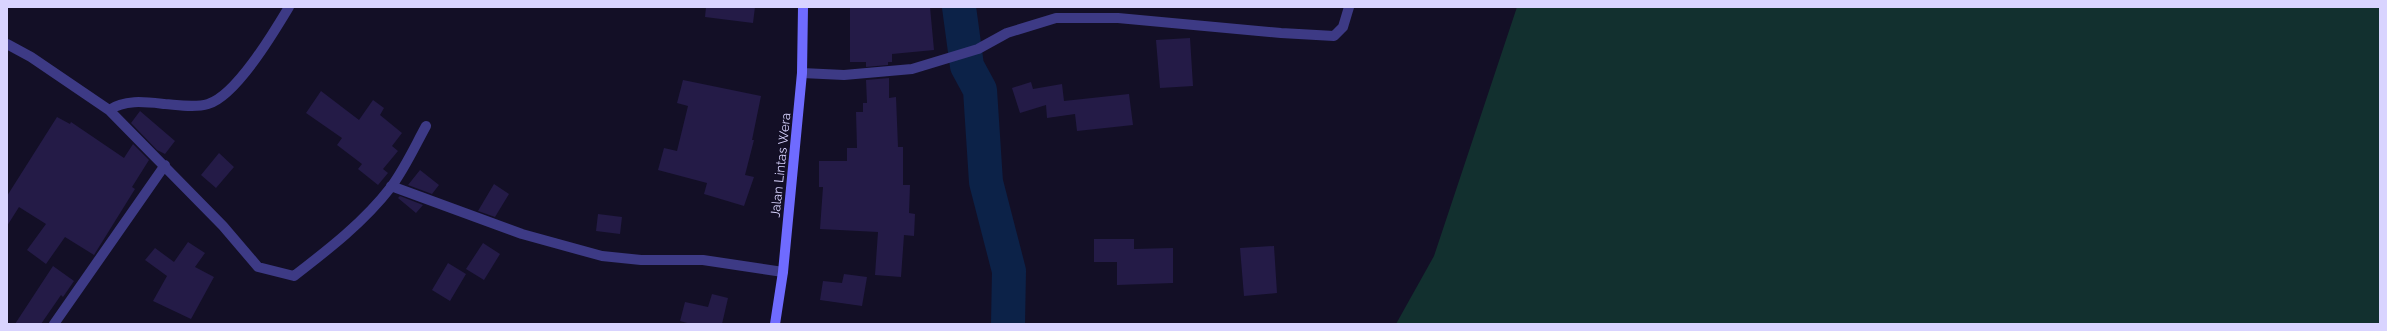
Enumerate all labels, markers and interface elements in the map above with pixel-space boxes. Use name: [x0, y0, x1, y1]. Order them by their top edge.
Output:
street label: Jalan Lintas Wera: [768, 112, 793, 218]

